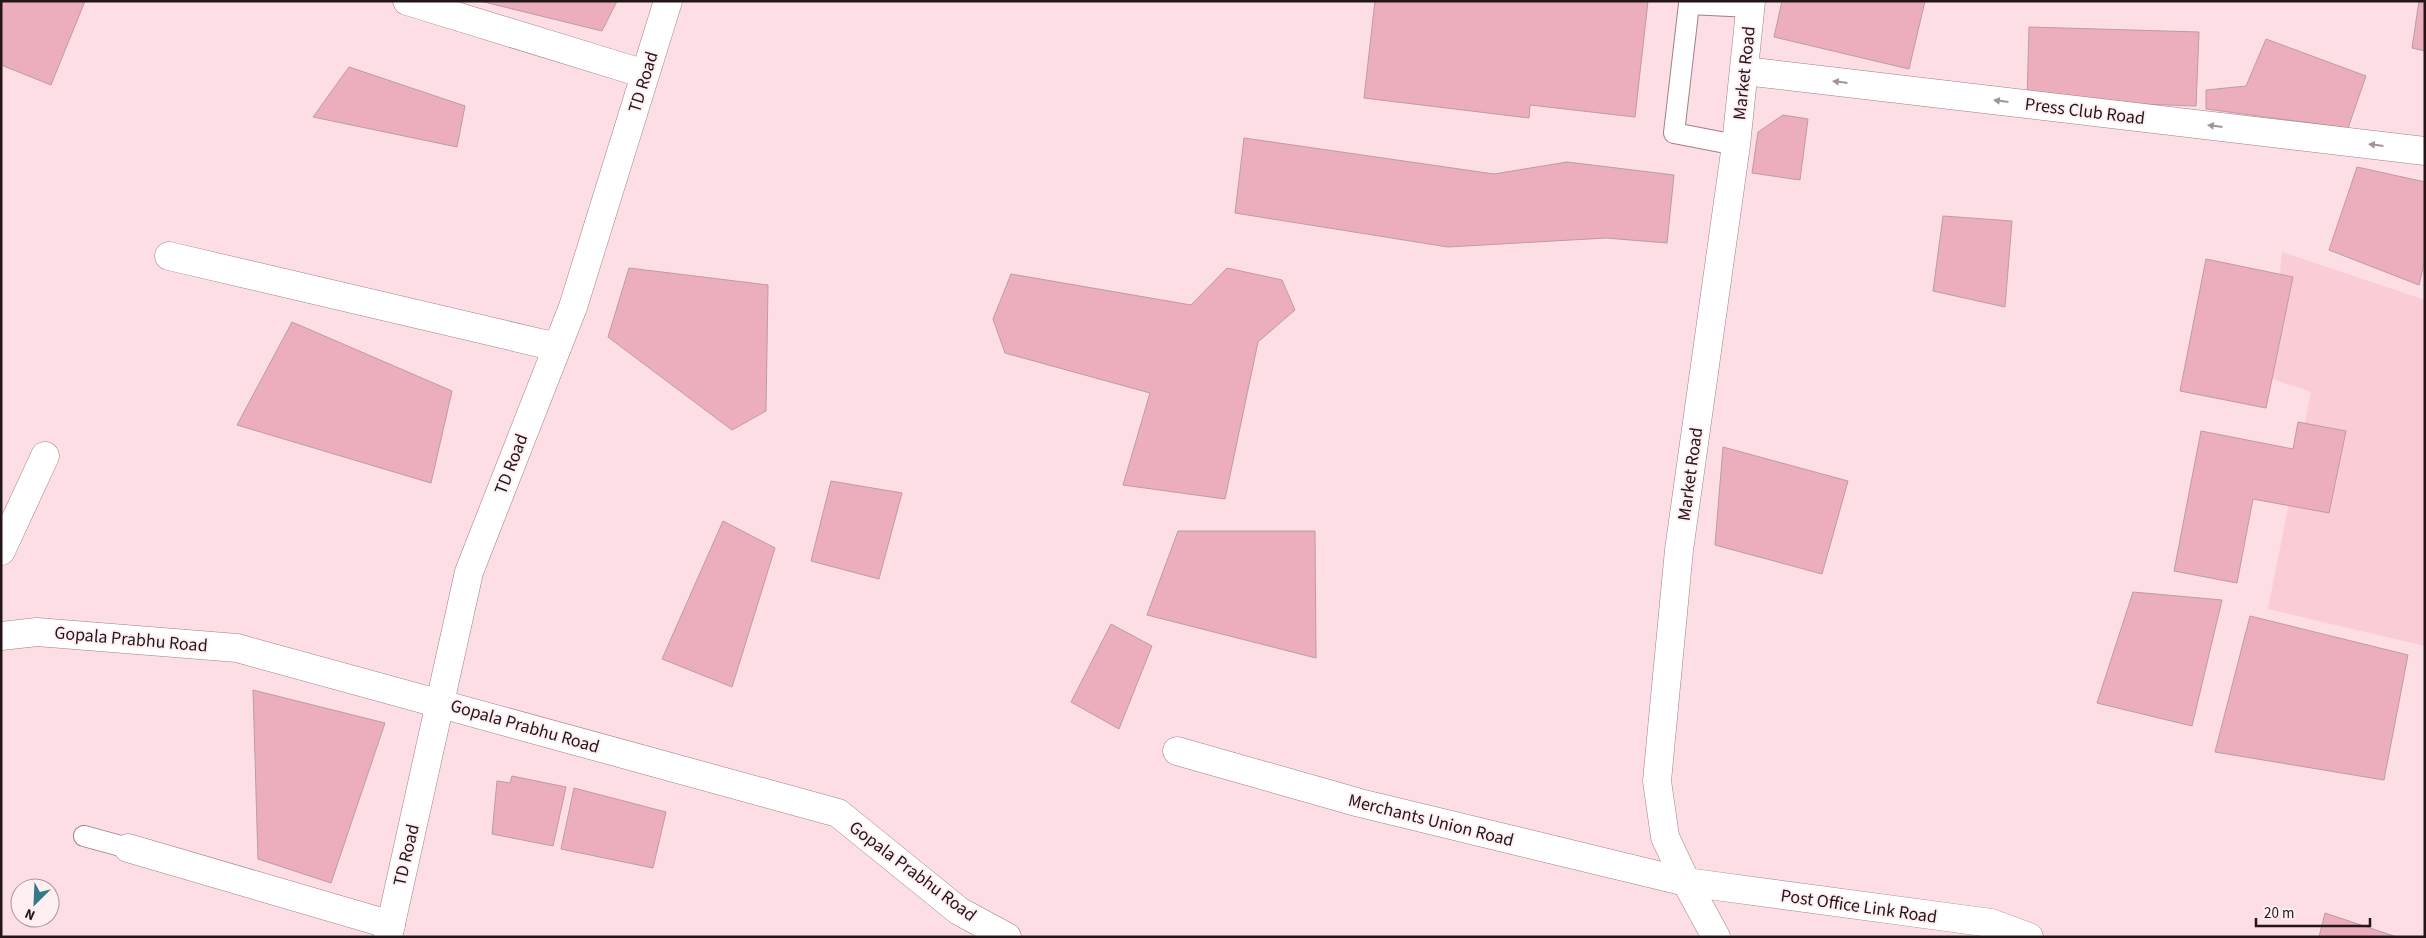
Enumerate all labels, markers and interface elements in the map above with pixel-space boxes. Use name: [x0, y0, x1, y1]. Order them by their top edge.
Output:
street label: Market Road: [1727, 25, 1762, 121]
street label: TD Road: [622, 48, 665, 116]
one-way arrow: [1832, 78, 1848, 86]
street label: Press Club Road: [2024, 92, 2146, 131]
one-way arrow: [1993, 97, 2009, 105]
one-way arrow: [2207, 122, 2223, 130]
one-way arrow: [2368, 141, 2384, 149]
street label: Market Road: [1672, 426, 1709, 522]
street label: TD Road: [489, 430, 534, 498]
street label: Gopala Prabhu Road: [53, 620, 209, 659]
street label: Gopala Prabhu Road: [447, 693, 602, 760]
street label: Merchants Union Road: [1345, 788, 1516, 853]
street label: Gopala Prabhu Road: [844, 815, 982, 928]
street label: TD Road: [387, 822, 426, 889]
north arrow: [10, 878, 60, 928]
street label: Post Office Link Road: [1779, 883, 1939, 930]
scale bar: [2256, 896, 2370, 928]
text: N: [22, 903, 38, 925]
text: 20 m: [2264, 903, 2294, 924]

